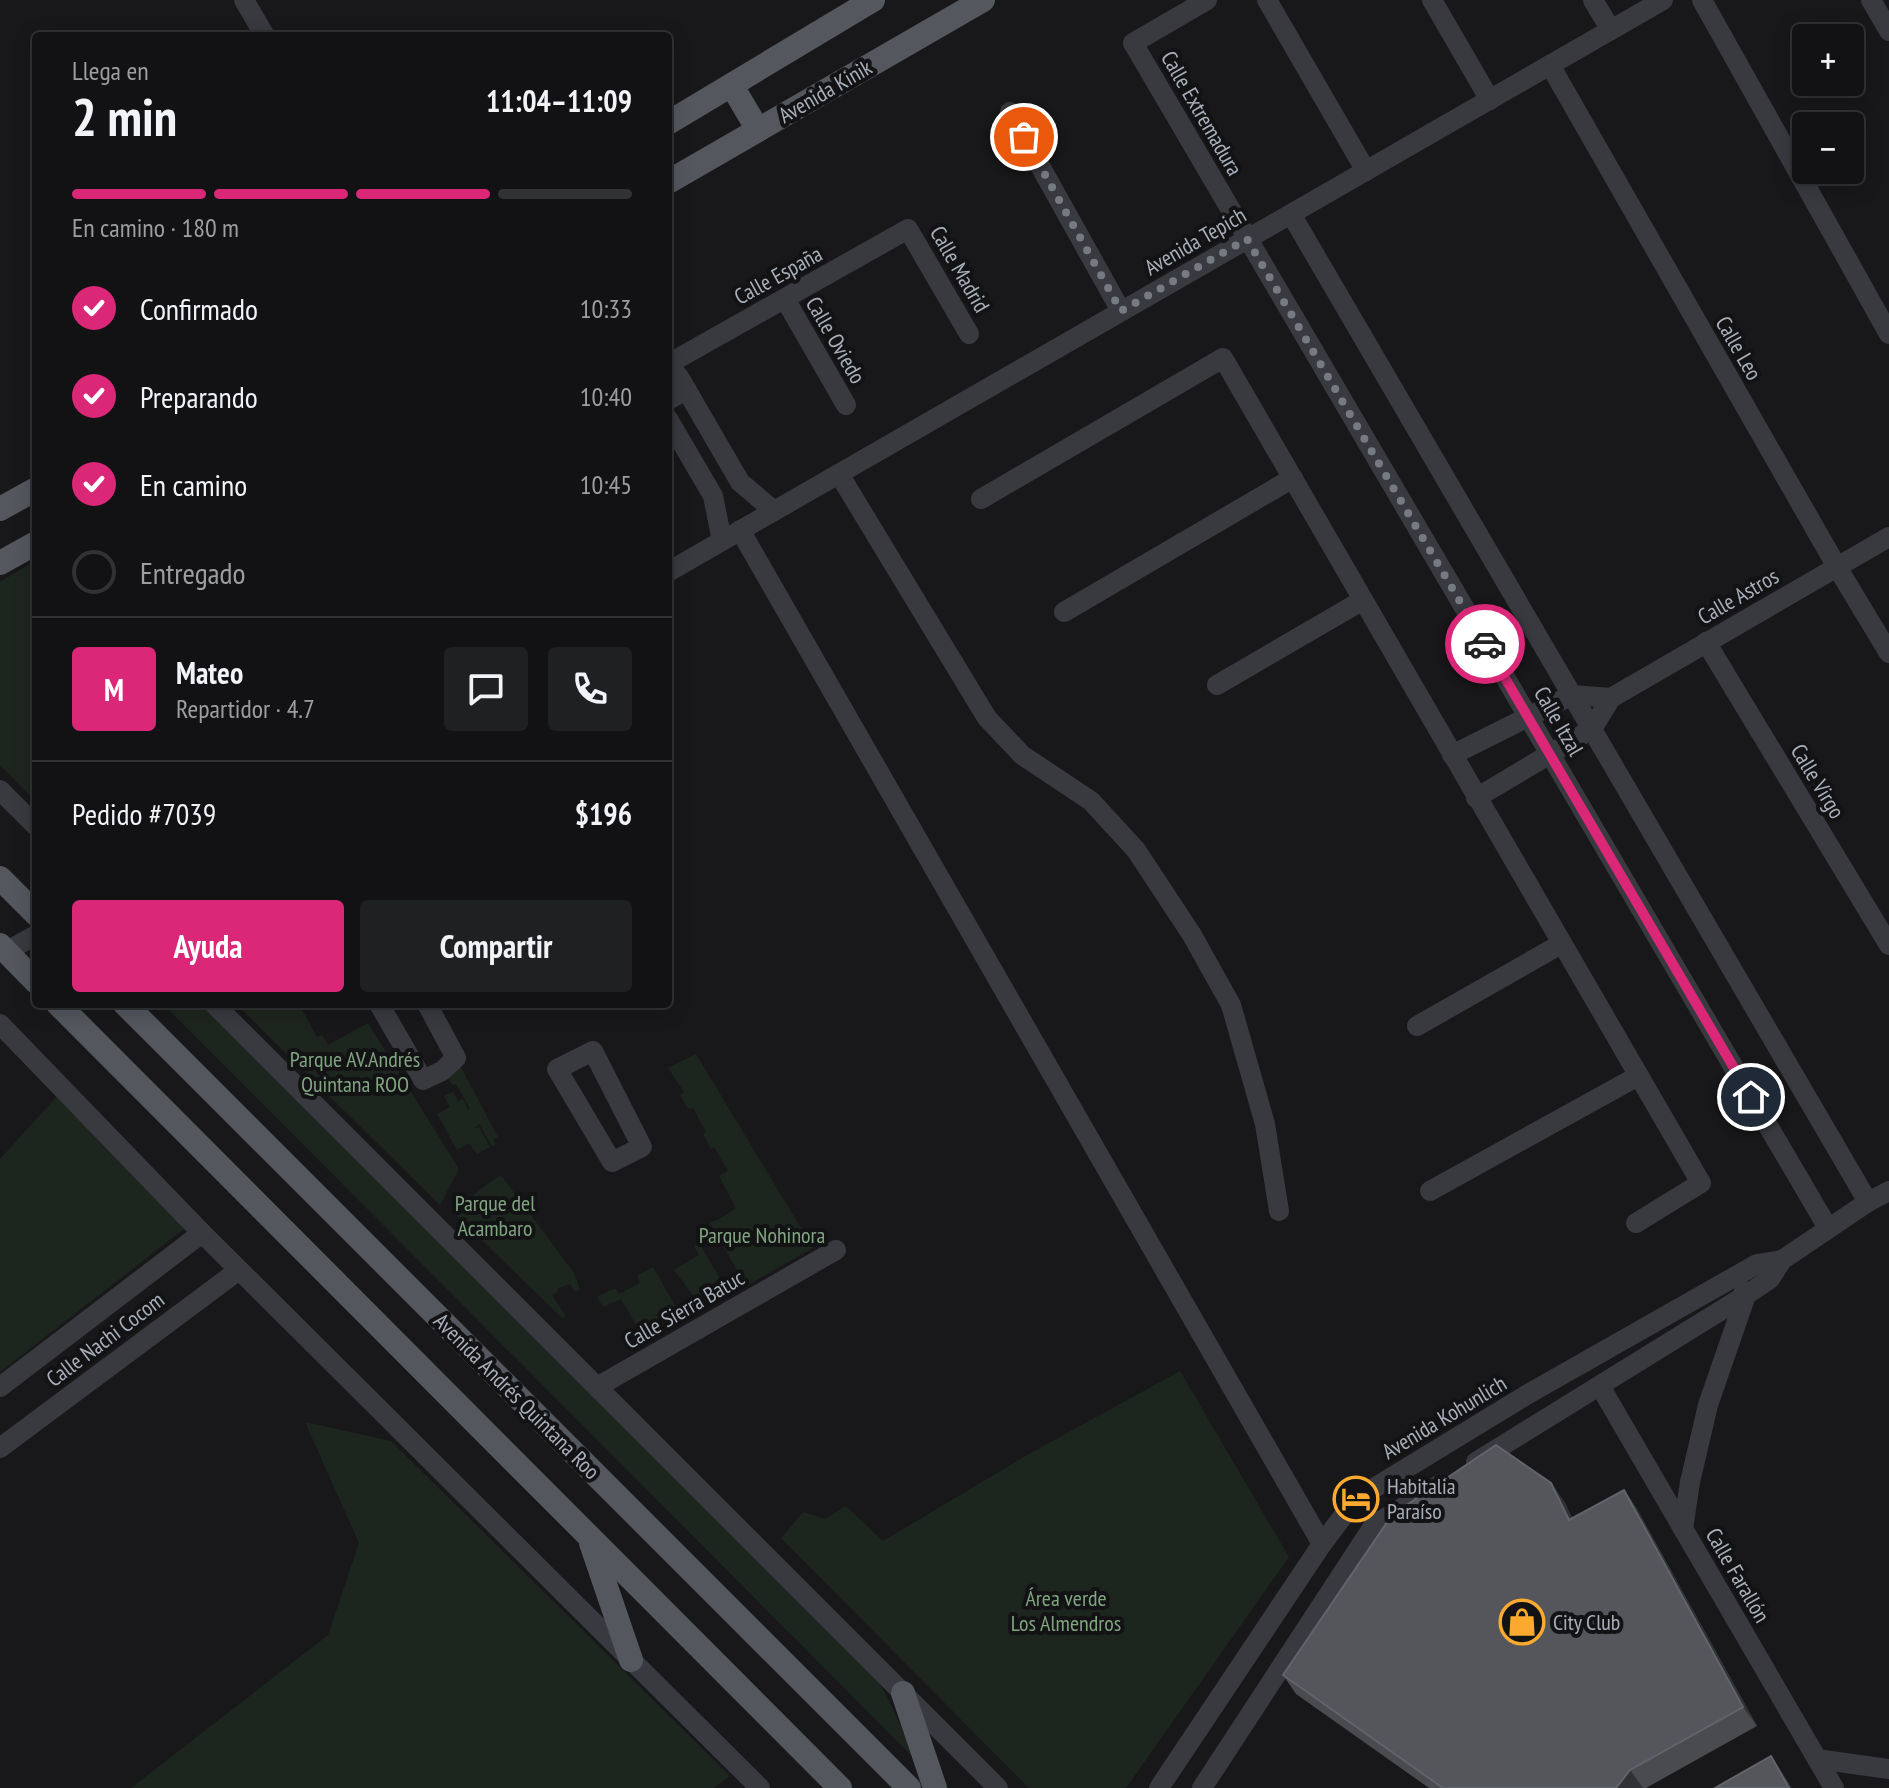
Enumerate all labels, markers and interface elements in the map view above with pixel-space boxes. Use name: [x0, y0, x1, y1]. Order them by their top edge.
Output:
map controls: [1792, 24, 1864, 184]
button: +: [1792, 24, 1864, 96]
street label: Calle Extremadura: [1155, 46, 1249, 180]
street label: Avenida Kinik: [773, 53, 877, 129]
text: Llega en: [72, 54, 149, 87]
text: 11:04–11:09: [486, 81, 632, 120]
text: 2 min: [72, 83, 177, 150]
pin: [990, 103, 1058, 171]
button: −: [1792, 112, 1864, 184]
icon: bag: [1002, 115, 1046, 159]
street label: Avenida Tepich: [1139, 201, 1251, 281]
text: En camino · 180 m: [72, 211, 239, 244]
street label: Calle Madrid: [924, 221, 996, 317]
street label: Calle España: [729, 239, 827, 311]
icon: check: [72, 286, 116, 330]
text: Confirmado: [140, 289, 258, 328]
street label: Calle Oviedo: [800, 291, 872, 389]
text: 10:33: [580, 292, 632, 325]
street label: Calle Leo: [1710, 311, 1768, 385]
icon: check: [72, 374, 116, 418]
text: Preparando: [140, 377, 258, 416]
text: 10:40: [580, 380, 632, 413]
icon: check: [72, 462, 116, 506]
text: En camino: [140, 465, 247, 504]
text: 10:45: [580, 468, 632, 501]
text: Entregado: [140, 553, 246, 592]
street label: Calle Astros: [1693, 562, 1783, 630]
courier: [1445, 604, 1525, 684]
icon: car: [1463, 622, 1507, 666]
button: chat: [444, 647, 528, 731]
button: phone: [548, 647, 632, 731]
text: Mateo: [176, 653, 243, 692]
text: M: [104, 670, 124, 709]
street label: Calle Itzal: [1528, 681, 1590, 761]
text: Repartidor · 4.7: [176, 692, 315, 725]
street label: Calle Virgo: [1785, 739, 1851, 823]
text: Pedido #7039: [72, 794, 216, 833]
text: $196: [575, 794, 632, 833]
button: Ayuda: [72, 900, 344, 992]
button: Compartir: [360, 900, 632, 992]
park label: Parque AV.Andrés Quintana ROO: [290, 1045, 420, 1098]
pin: [1717, 1063, 1785, 1131]
icon: home: [1729, 1075, 1773, 1119]
park label: Parque del Acambaro: [455, 1189, 536, 1242]
park label: Parque Nohinora: [699, 1221, 825, 1249]
street label: Calle Sierra Batuc: [619, 1263, 749, 1355]
street label: Calle Nachi Cocom: [40, 1286, 170, 1392]
street label: Avenida Andrés Quintana Roo: [428, 1307, 606, 1485]
street label: Avenida Kohunlich: [1377, 1369, 1511, 1465]
place label: Habitalia Paraíso: [1387, 1472, 1455, 1525]
hotel icon: Habitalia Paraíso: [1332, 1475, 1380, 1523]
street label: Calle Farallón: [1700, 1523, 1776, 1627]
park label: Área verde Los Almendros: [1011, 1584, 1121, 1637]
shop icon: City Club: [1498, 1598, 1546, 1646]
place label: City Club: [1553, 1608, 1620, 1636]

